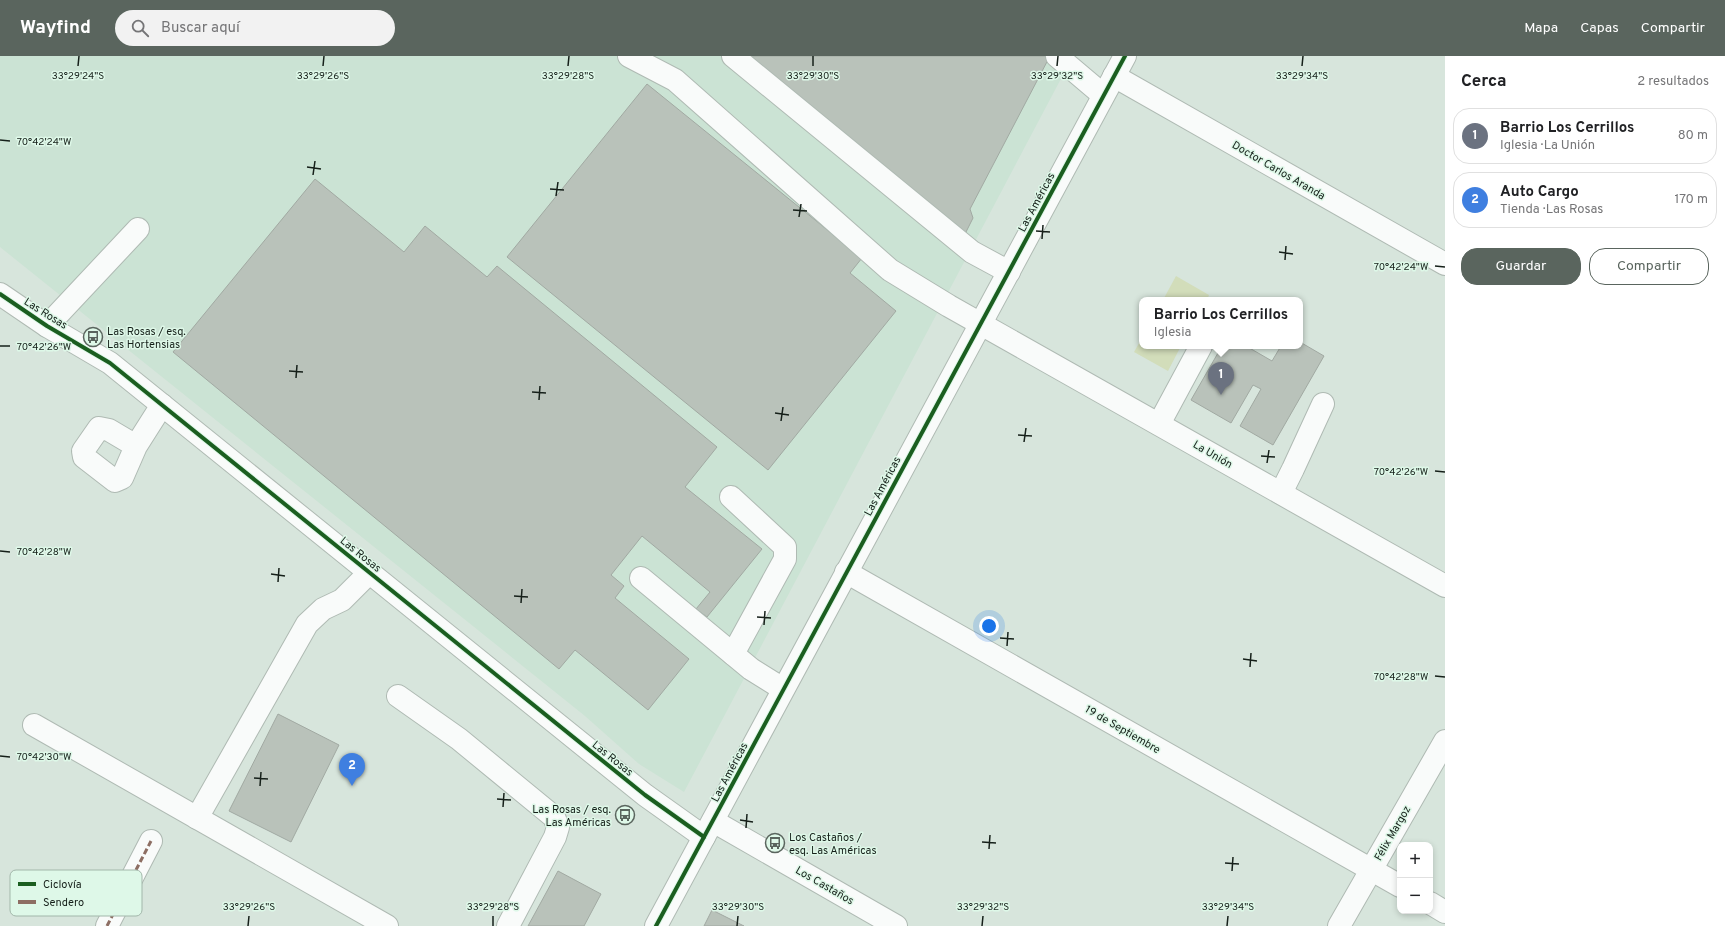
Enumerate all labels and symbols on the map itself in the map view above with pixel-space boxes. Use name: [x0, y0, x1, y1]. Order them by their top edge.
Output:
text: 33°29'24"S: [52, 70, 104, 83]
text: 33°29'26"S: [297, 70, 349, 83]
text: 33°29'28"S: [542, 70, 594, 83]
text: 33°29'30"S: [787, 70, 839, 83]
text: 33°29'32"S: [1031, 70, 1083, 83]
text: 33°29'34"S: [1276, 70, 1328, 83]
text: 70°42'24"W: [17, 136, 71, 149]
street label: Doctor Carlos Aranda: [1229, 138, 1328, 203]
street label: Las Américas: [1015, 170, 1058, 235]
text: 70°42'24"W: [1374, 261, 1428, 274]
street label: Las Rosas: [21, 295, 70, 333]
place label: Las Rosas / esq. Las Hortensias: [107, 325, 186, 352]
bus stop icon: Las Rosas / esq. Las Hortensias: [82, 326, 104, 348]
text: 70°42'26"W: [17, 341, 71, 354]
pin: 1: [1208, 362, 1234, 395]
street label: La Unión: [1190, 438, 1235, 472]
street label: Las Américas: [861, 454, 904, 519]
text: 70°42'26"W: [1374, 466, 1428, 479]
street label: Las Rosas: [337, 534, 384, 576]
text: 70°42'28"W: [17, 546, 71, 559]
your location: [979, 616, 999, 636]
text: 70°42'28"W: [1374, 671, 1428, 684]
street label: 19 de Septiembre: [1082, 703, 1163, 757]
street label: Las Rosas: [589, 738, 636, 780]
street label: Las Américas: [708, 740, 751, 805]
text: 70°42'30"W: [17, 751, 71, 764]
pin: 2: [339, 753, 365, 786]
place label: Las Rosas / esq. Las Américas: [532, 803, 611, 830]
street label: Félix Margoz: [1371, 803, 1414, 864]
bus stop icon: Las Rosas / esq. Las Américas: [614, 804, 636, 826]
place label: Los Castaños / esq. Las Américas: [789, 831, 877, 858]
bus stop icon: Los Castaños / esq. Las Américas: [764, 832, 786, 854]
street label: Los Castaños: [793, 863, 856, 908]
legend: [10, 870, 142, 916]
text: Ciclovía: [43, 878, 82, 892]
text: Sendero: [43, 896, 84, 910]
text: 33°29'26"S: [223, 901, 275, 914]
text: 33°29'28"S: [467, 901, 519, 914]
text: 33°29'30"S: [712, 901, 764, 914]
text: 33°29'32"S: [957, 901, 1009, 914]
text: 33°29'34"S: [1202, 901, 1254, 914]

